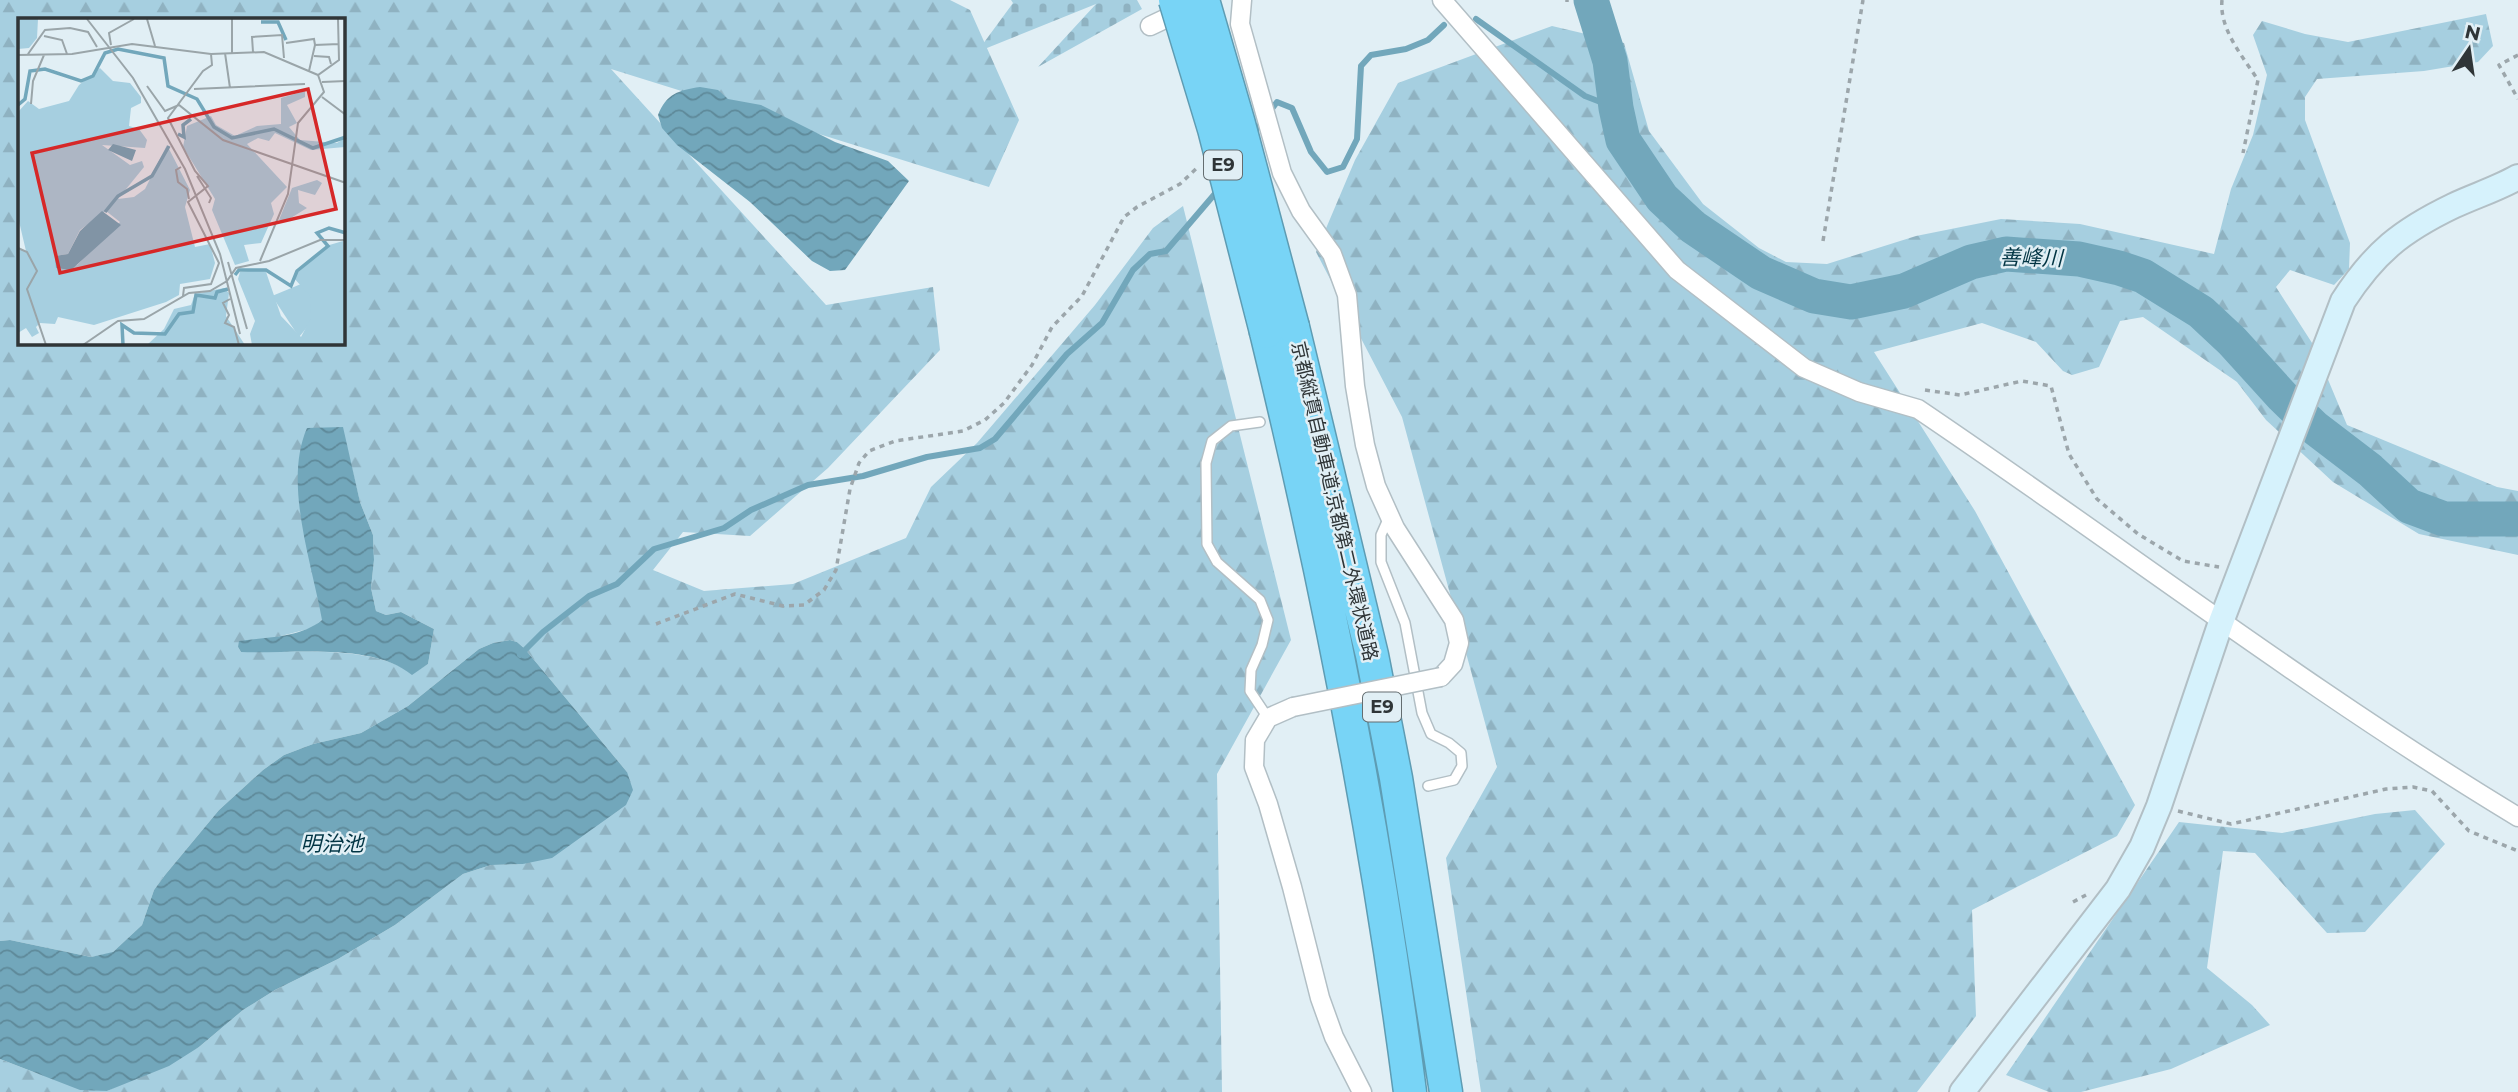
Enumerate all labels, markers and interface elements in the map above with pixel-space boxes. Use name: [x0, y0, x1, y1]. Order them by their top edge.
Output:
north arrow: [2434, 14, 2504, 84]
inset map: [18, 18, 345, 345]
text: N: [2463, 20, 2483, 46]
road number: E9: [1204, 150, 1242, 180]
water label: 善峰川: [1999, 244, 2065, 271]
street label: 京都縦貫自動車道;京都第二外環状道路: [1287, 339, 1383, 663]
road number: E9: [1363, 692, 1401, 722]
water label: 明治池: [301, 831, 365, 856]

